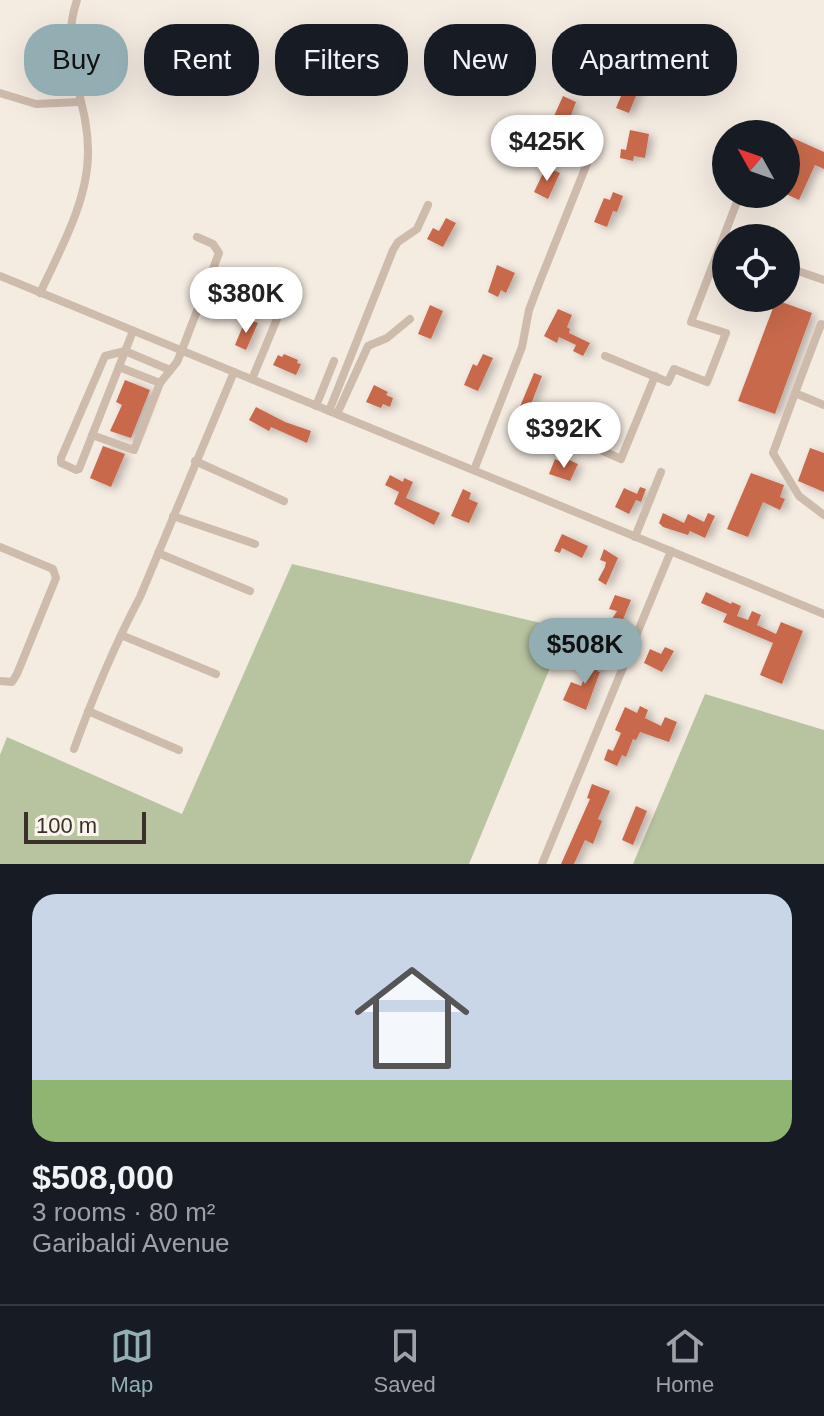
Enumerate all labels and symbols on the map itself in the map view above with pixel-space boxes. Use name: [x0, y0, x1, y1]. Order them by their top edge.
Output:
pin: $425K: [491, 115, 603, 183]
north arrow: [712, 120, 800, 208]
pin: $380K: [190, 267, 302, 335]
pin: $392K: [508, 402, 620, 470]
pin: $508K: [529, 618, 641, 686]
scale bar: [24, 808, 146, 844]

